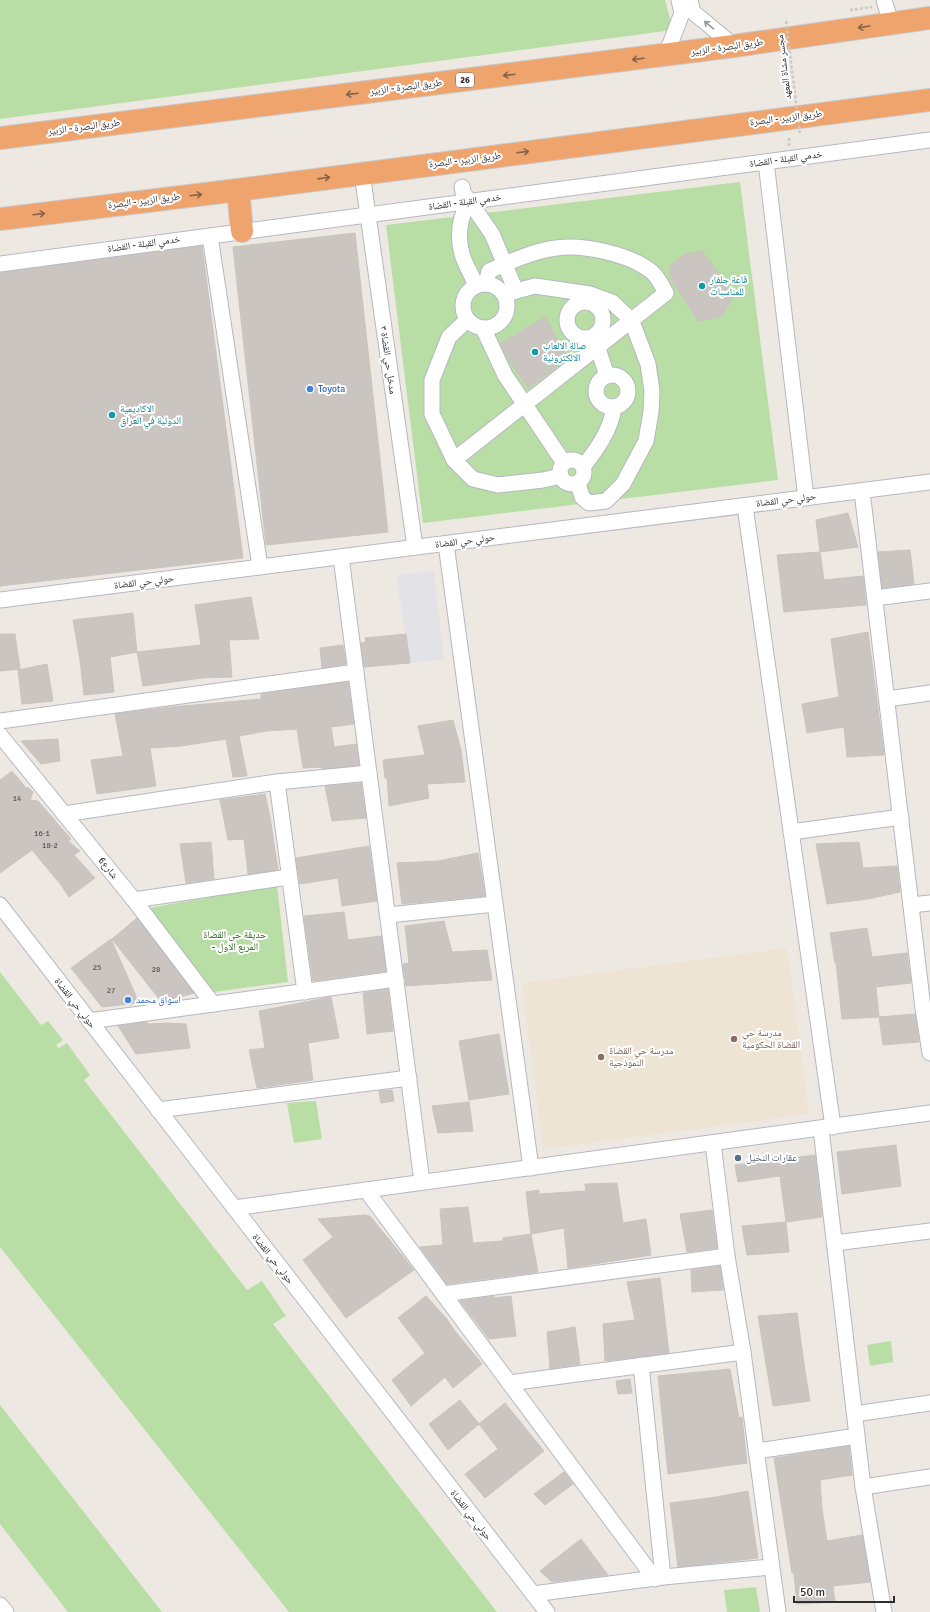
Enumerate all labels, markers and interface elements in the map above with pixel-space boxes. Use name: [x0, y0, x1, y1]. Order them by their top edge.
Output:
one-way arrow: [703, 21, 714, 30]
one-way arrow: [858, 23, 871, 31]
street label: مجسر مشاة المعهد: [774, 33, 794, 100]
street label: طريق البصرة - الزبير: [689, 36, 764, 58]
one-way arrow: [632, 55, 645, 62]
one-way arrow: [503, 71, 516, 78]
road number: 26: [456, 73, 474, 87]
street label: طريق البصرة - الزبير: [368, 77, 443, 98]
one-way arrow: [346, 90, 359, 98]
street label: طريق الزبير - البصرة: [749, 108, 823, 128]
street label: طريق البصرة - الزبير: [46, 117, 121, 138]
one-way arrow: [516, 148, 529, 156]
street label: خدمي القبلة - القضاة: [749, 148, 824, 172]
street label: طريق الزبير - البصرة: [428, 150, 502, 170]
one-way arrow: [318, 174, 331, 182]
street label: طريق الزبير - البصرة: [107, 191, 181, 211]
one-way arrow: [189, 191, 202, 199]
street label: خدمي القبلة - القضاة: [428, 191, 503, 215]
one-way arrow: [32, 210, 45, 218]
street label: خدمي القبلة - القضاة: [107, 233, 182, 257]
place label: قاعة جلفار للمناسبات: [709, 274, 748, 298]
marker: قاعة جلفار للمناسبات: [697, 281, 707, 291]
street label: مدخل حي القضاة ٣: [376, 325, 399, 395]
place label: صالة الالعاب الالكترونية: [543, 340, 586, 364]
marker: صالة الالعاب الالكترونية: [530, 347, 540, 357]
place label: Toyota: [318, 383, 345, 395]
marker: Toyota: [305, 384, 315, 394]
place label: الاكاديمية الدولية في العراق: [120, 403, 181, 429]
marker: الاكاديمية الدولية في العراق: [107, 410, 117, 420]
street label: حولي حي القضاة: [755, 490, 818, 511]
street label: حولي حي القضاة: [434, 531, 497, 552]
street label: حولي حي القضاة: [113, 572, 176, 593]
house number: 14: [13, 793, 22, 803]
house number: 16-1: [34, 828, 50, 838]
house number: 18-2: [42, 840, 58, 850]
street label: شارع6: [96, 855, 121, 882]
park label: حديقة حي القضاة - المربع الاول: [203, 929, 267, 953]
house number: 25: [93, 962, 101, 972]
house number: 28: [152, 964, 160, 974]
street label: حولي حي القضاة: [50, 975, 99, 1032]
house number: 27: [107, 985, 115, 995]
place label: اسواق محمد: [136, 994, 181, 1006]
marker: اسواق محمد: [123, 995, 133, 1005]
place label: مدرسة حي القضاة الحكومية: [742, 1027, 800, 1051]
marker: مدرسة حي القضاة الحكومية: [729, 1034, 739, 1044]
place label: مدرسة حي القضاة النموذجية: [609, 1045, 674, 1069]
marker: مدرسة حي القضاة النموذجية: [596, 1052, 606, 1062]
place label: عقارات النخيل: [746, 1152, 797, 1164]
marker: عقارات النخيل: [733, 1153, 743, 1163]
street label: حولي حي القضاة: [248, 1231, 297, 1288]
street label: حولي حي القضاة: [446, 1487, 495, 1544]
scale bar: [794, 1578, 894, 1604]
text: 50 m: [800, 1585, 825, 1600]

